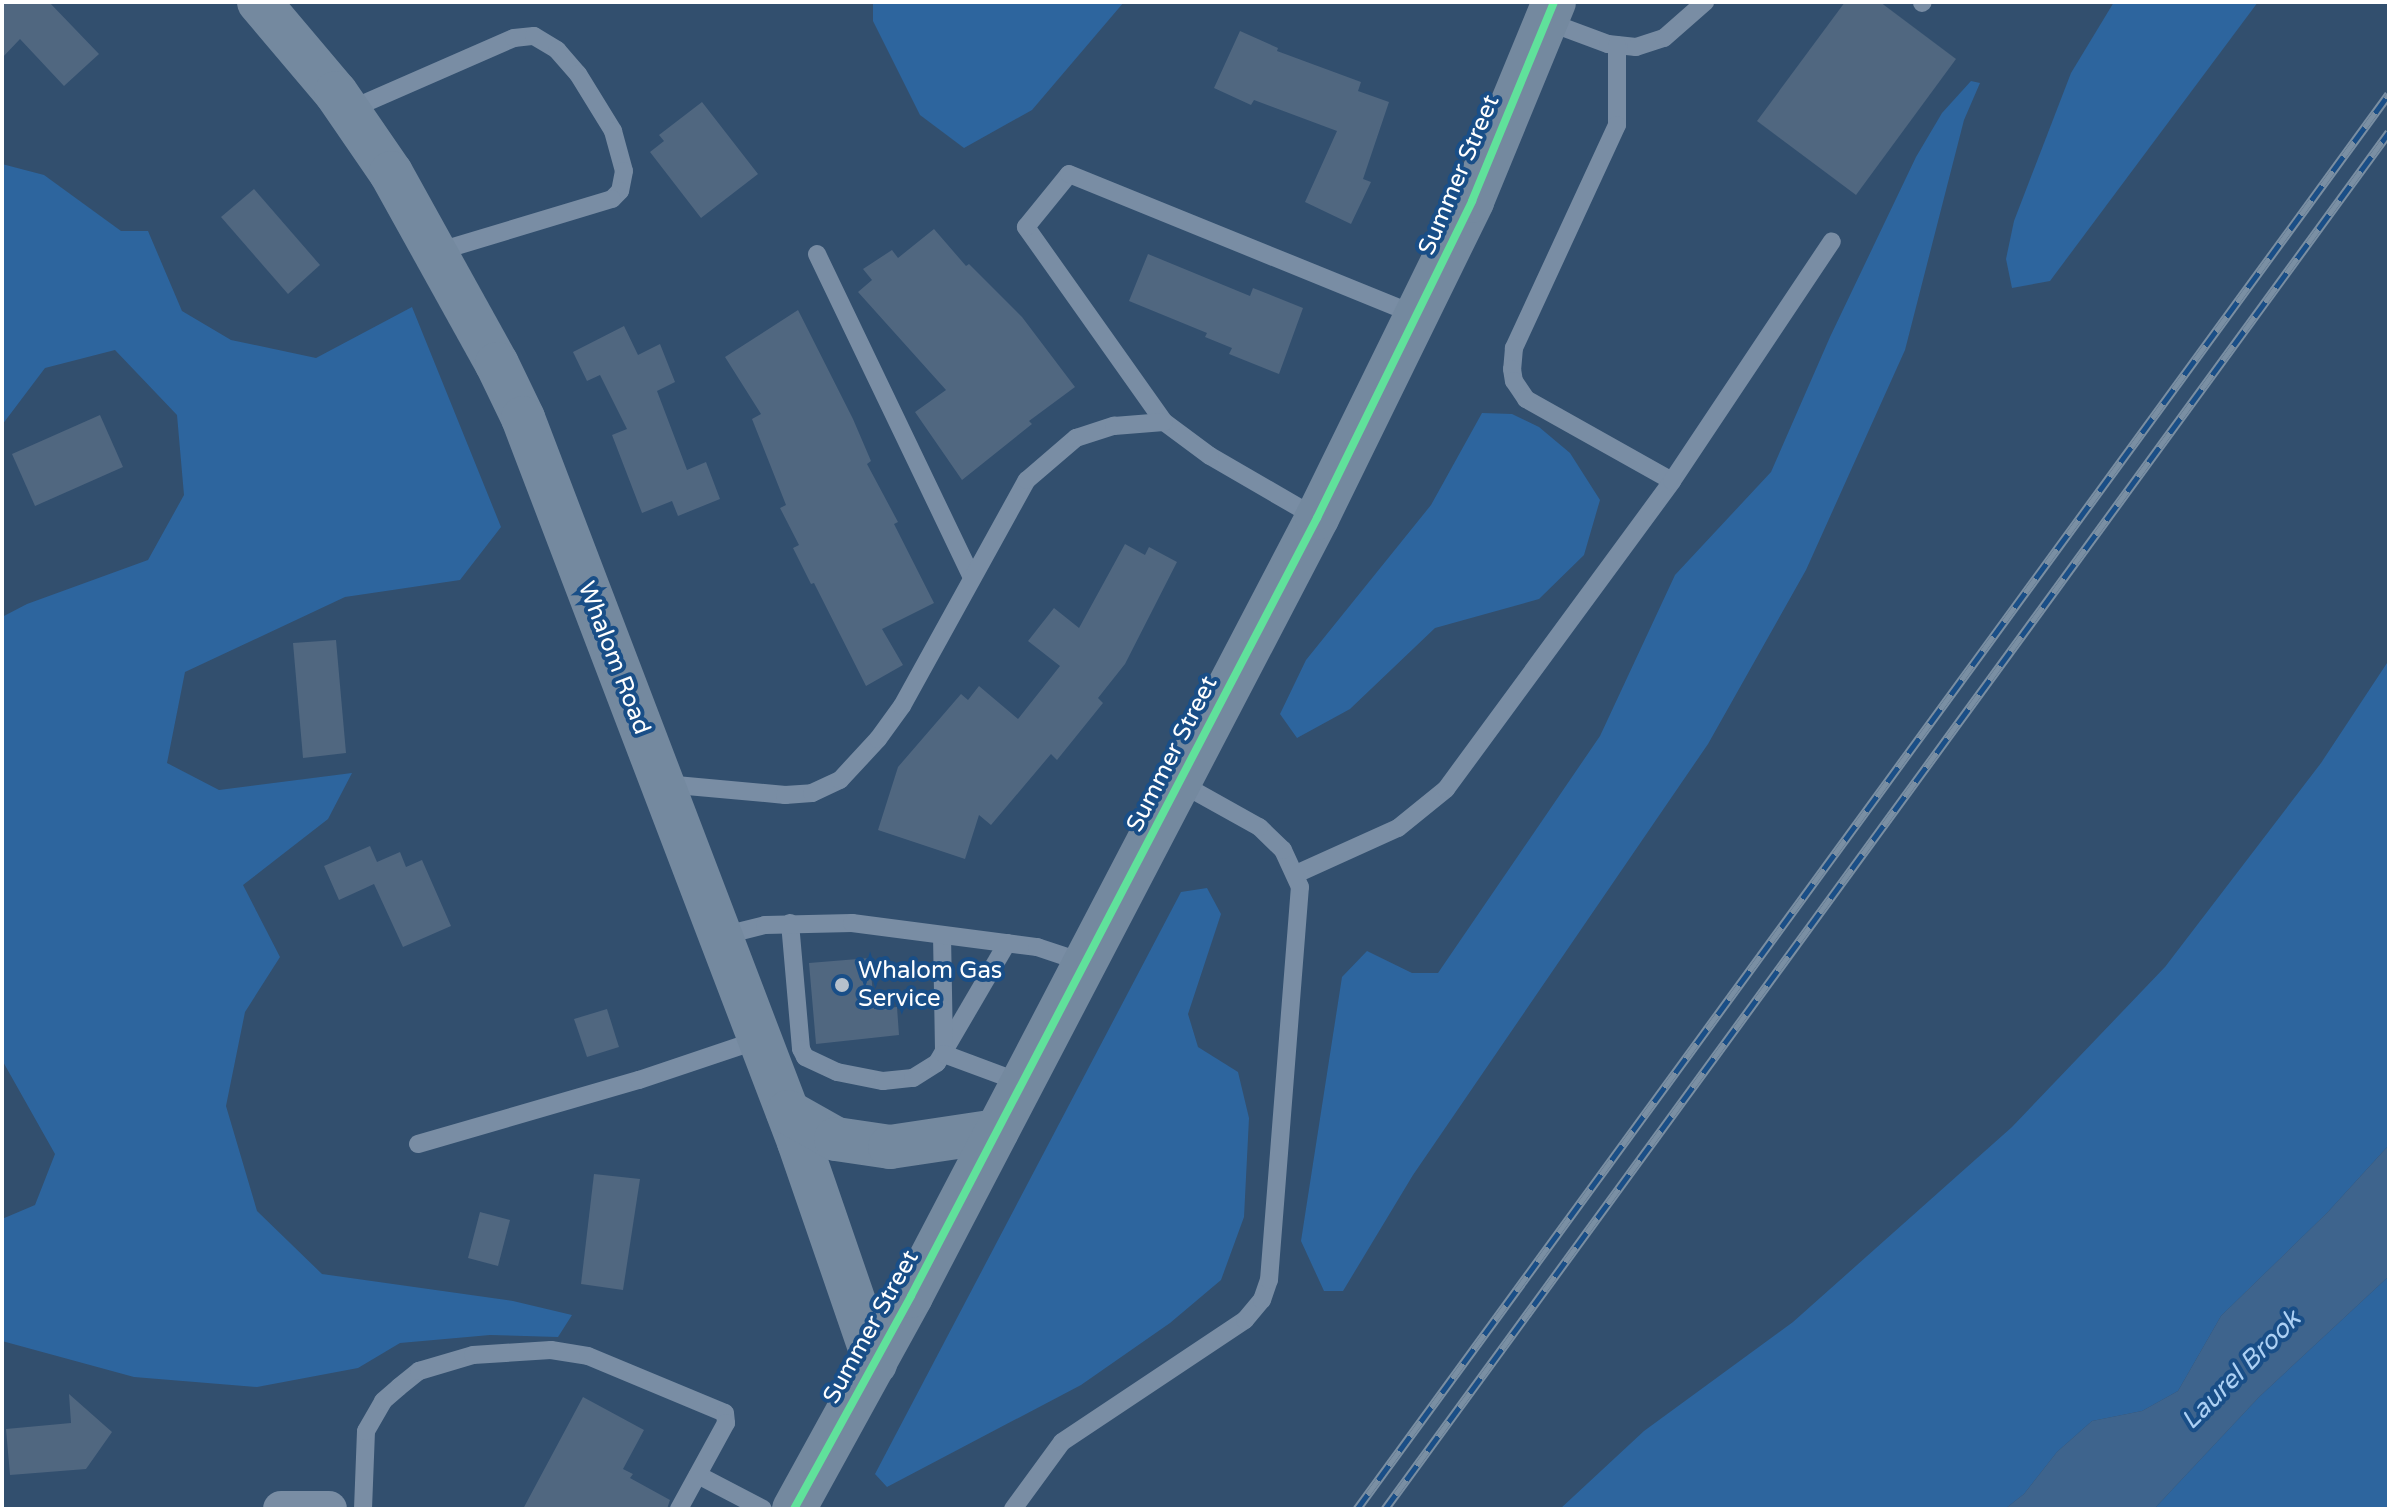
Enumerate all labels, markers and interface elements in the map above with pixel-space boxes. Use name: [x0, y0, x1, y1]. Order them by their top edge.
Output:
street label: Summer Street: [1412, 91, 1506, 259]
street label: Whalom Road: [572, 577, 656, 739]
street label: Summer Street: [1120, 671, 1224, 837]
place label: Whalom Gas Service: [858, 957, 1002, 1013]
marker: Whalom Gas Service: [833, 976, 851, 994]
street label: Summer Street: [817, 1245, 925, 1409]
water label: Laurel Brook: [2175, 1304, 2307, 1436]

